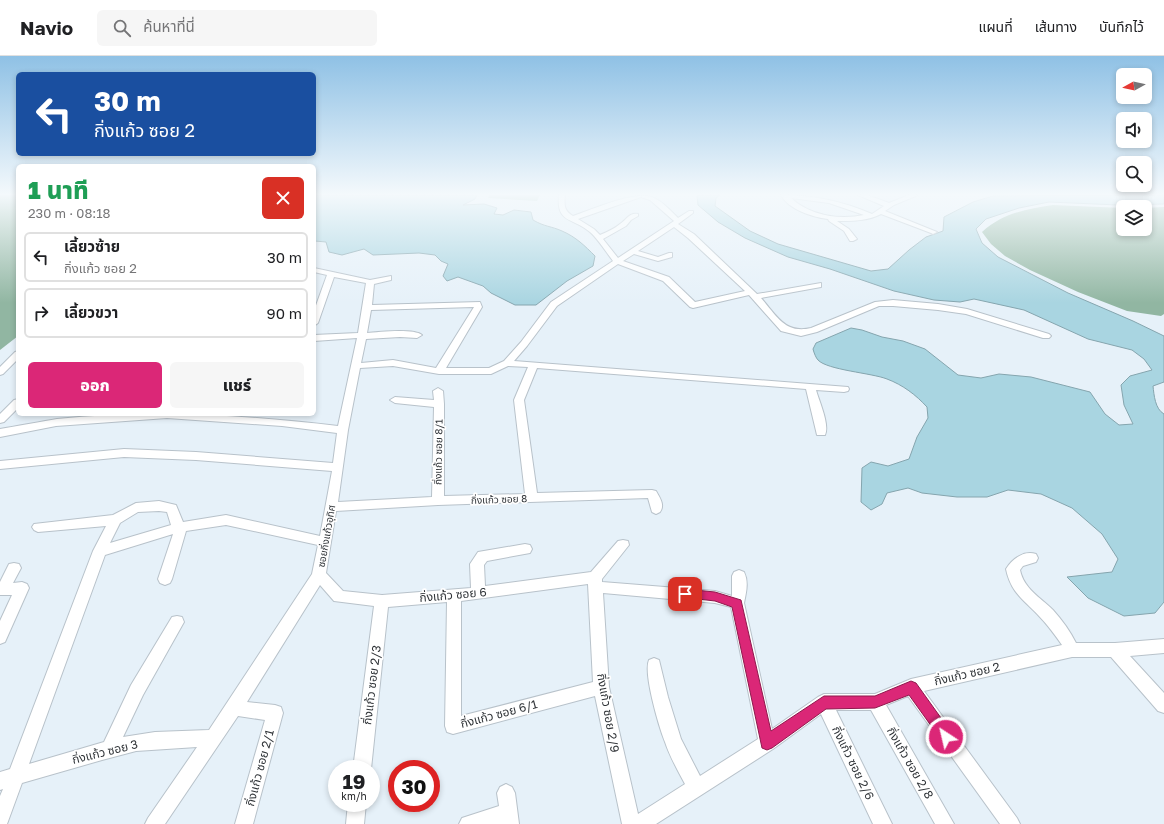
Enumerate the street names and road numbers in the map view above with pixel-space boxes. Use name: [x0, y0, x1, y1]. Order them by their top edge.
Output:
street label: กิ่งแก้ว ซอย 8/1: [431, 419, 445, 485]
street label: กิ่งแก้ว ซอย 8: [471, 492, 527, 506]
street label: ซอยกิ่งแก้วอุทิศ: [314, 504, 338, 568]
street label: กิ่งแก้ว ซอย 6: [419, 584, 487, 605]
street label: กิ่งแก้ว ซอย 2/3: [359, 644, 384, 726]
street label: กิ่งแก้ว ซอย 2: [932, 658, 1001, 688]
street label: กิ่งแก้ว ซอย 2/9: [594, 672, 623, 754]
street label: กิ่งแก้ว ซอย 6/1: [459, 696, 539, 731]
street label: กิ่งแก้ว ซอย 2/6: [829, 723, 878, 802]
street label: กิ่งแก้ว ซอย 2/8: [884, 724, 937, 801]
street label: กิ่งแก้ว ซอย 2/1: [242, 728, 277, 808]
street label: กิ่งแก้ว ซอย 3: [70, 736, 139, 767]

